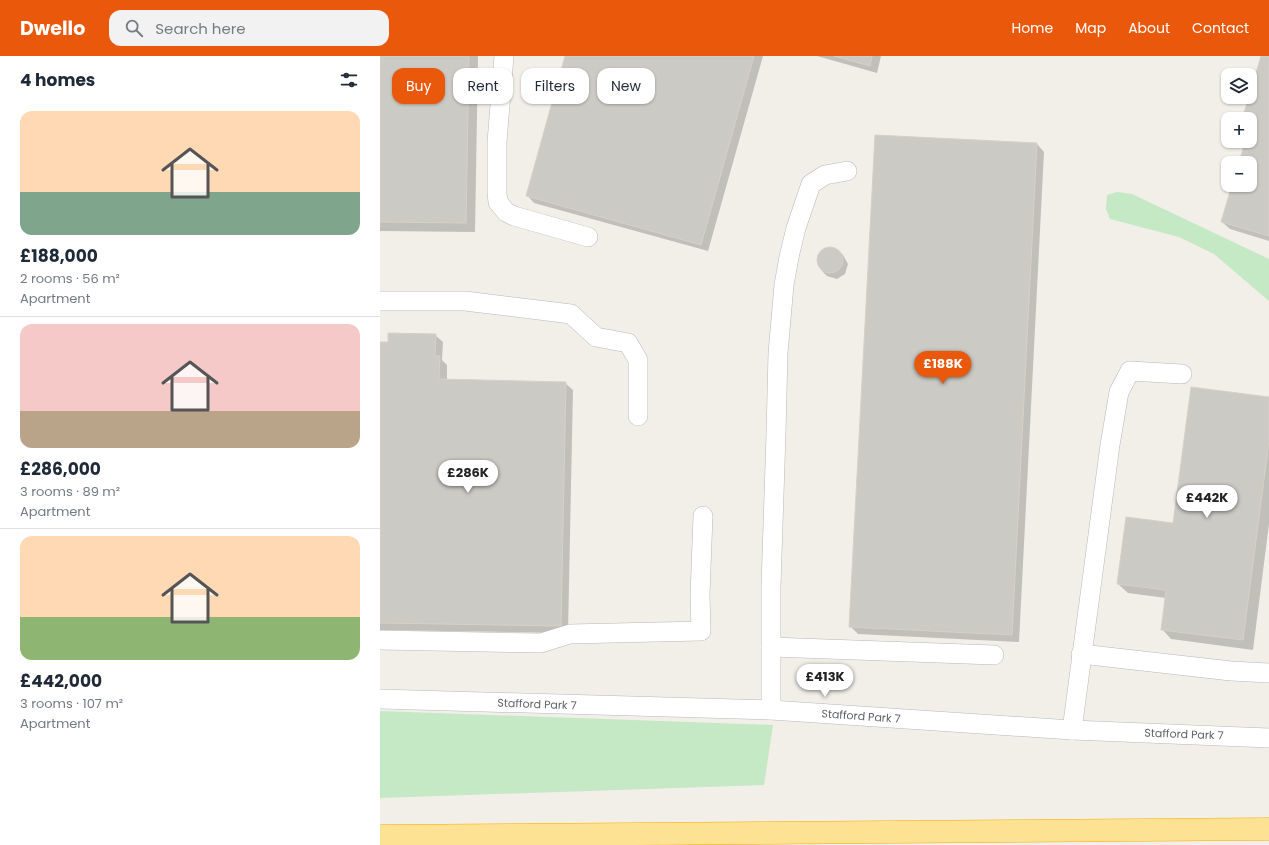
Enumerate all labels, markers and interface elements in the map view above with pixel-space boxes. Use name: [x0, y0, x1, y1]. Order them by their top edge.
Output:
search box: [109, 10, 389, 46]
text: Dwello: [20, 15, 85, 42]
icon: search: [123, 17, 145, 39]
text: Search here: [155, 18, 246, 39]
text: Home: [1011, 18, 1053, 38]
text: Map: [1075, 18, 1106, 38]
text: About: [1128, 18, 1170, 38]
text: Contact: [1192, 18, 1249, 38]
text: 4 homes: [20, 68, 95, 92]
chip: Buy: [392, 68, 445, 104]
chip: Rent: [453, 68, 513, 104]
chip: Filters: [521, 68, 589, 104]
chip: New: [597, 68, 655, 104]
map controls: [1221, 68, 1257, 192]
button: layers: [1221, 68, 1257, 104]
icon: filters: [338, 69, 360, 91]
button: +: [1221, 112, 1257, 148]
icon: home: [154, 137, 226, 209]
button: −: [1221, 156, 1257, 192]
text: £188,000: [20, 244, 98, 268]
text: 2 rooms · 56 m²: [20, 269, 120, 288]
text: Apartment: [20, 289, 90, 308]
icon: home: [154, 350, 226, 422]
pin: £188K: [915, 351, 971, 385]
text: £188K: [923, 354, 963, 373]
text: £286,000: [20, 457, 101, 481]
pin: £286K: [440, 460, 496, 494]
text: £286K: [447, 463, 489, 482]
text: 3 rooms · 89 m²: [20, 482, 120, 501]
pin: £442K: [1179, 485, 1235, 519]
text: £442K: [1186, 488, 1228, 507]
text: Apartment: [20, 502, 90, 521]
icon: home: [154, 562, 226, 634]
pin: £413K: [797, 664, 853, 698]
text: £413K: [805, 667, 845, 686]
text: £442,000: [20, 669, 102, 693]
text: 3 rooms · 107 m²: [20, 694, 123, 713]
street label: Stafford Park 7: [497, 695, 577, 713]
street label: Stafford Park 7: [821, 705, 901, 727]
text: Apartment: [20, 714, 90, 733]
street label: Stafford Park 7: [1144, 725, 1224, 743]

